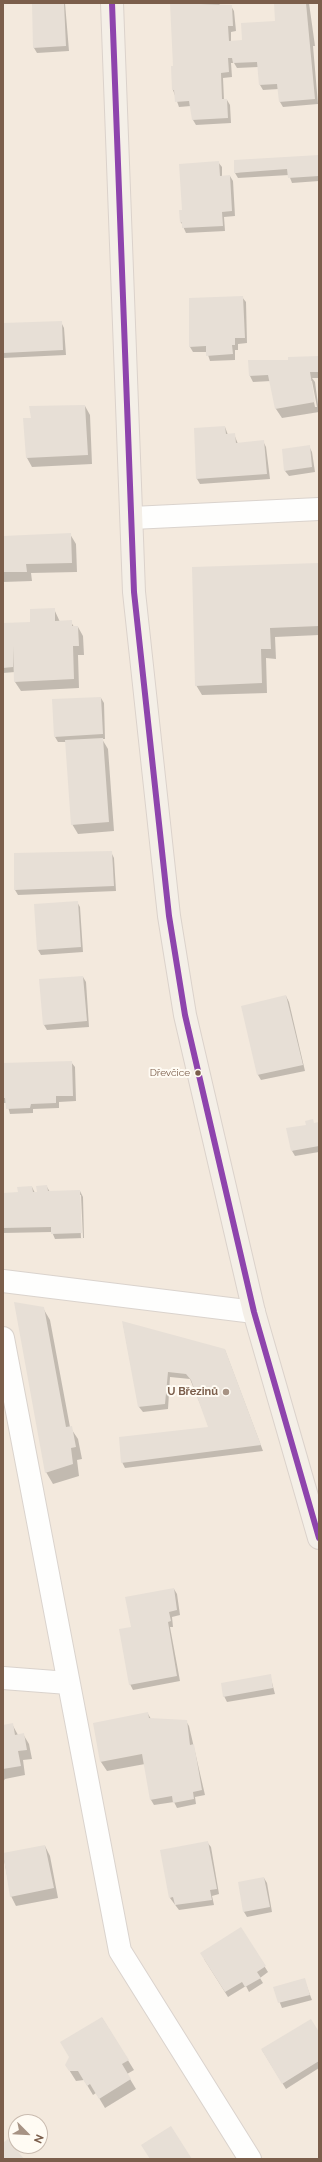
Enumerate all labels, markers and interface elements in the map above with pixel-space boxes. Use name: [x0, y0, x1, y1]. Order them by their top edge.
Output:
place label: Dřevčice: [150, 1067, 190, 1079]
marker: Dřevčice: [193, 1068, 203, 1078]
place label: U Březinů: [167, 1385, 218, 1399]
marker: U Březinů: [221, 1387, 231, 1397]
north arrow: [8, 2114, 48, 2154]
text: N: [31, 2132, 46, 2145]

